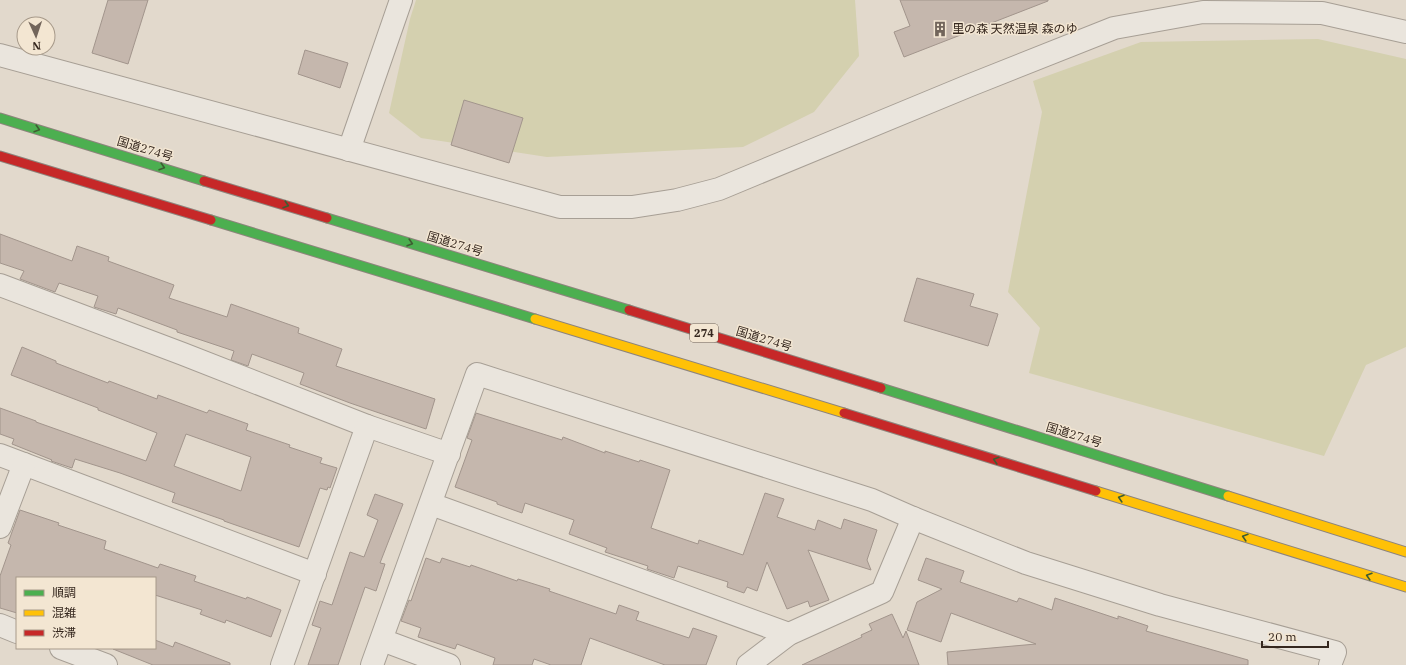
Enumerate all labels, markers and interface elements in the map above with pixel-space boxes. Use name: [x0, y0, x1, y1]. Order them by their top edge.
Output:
north arrow: [16, 16, 56, 56]
building icon: 里の森 天然温泉 森のゆ: [931, 20, 949, 38]
place label: 里の森 天然温泉 森のゆ: [952, 21, 1078, 36]
text: N: [32, 39, 41, 53]
one-way arrow: [34, 124, 41, 133]
street label: 国道274号: [115, 133, 175, 164]
one-way arrow: [158, 162, 165, 171]
one-way arrow: [282, 200, 289, 209]
street label: 国道274号: [425, 228, 485, 259]
one-way arrow: [406, 238, 413, 247]
street label: 国道274号: [734, 323, 794, 354]
road number: 274: [690, 324, 718, 342]
street label: 国道274号: [1044, 419, 1104, 450]
one-way arrow: [993, 456, 1000, 465]
one-way arrow: [1117, 495, 1124, 503]
one-way arrow: [1241, 533, 1248, 542]
one-way arrow: [1365, 572, 1372, 581]
legend: [16, 577, 156, 649]
text: 順調: [52, 585, 76, 600]
text: 混雑: [52, 605, 76, 620]
scale bar: [1262, 623, 1328, 649]
text: 渋滞: [52, 625, 76, 640]
text: 20 m: [1268, 629, 1297, 644]

